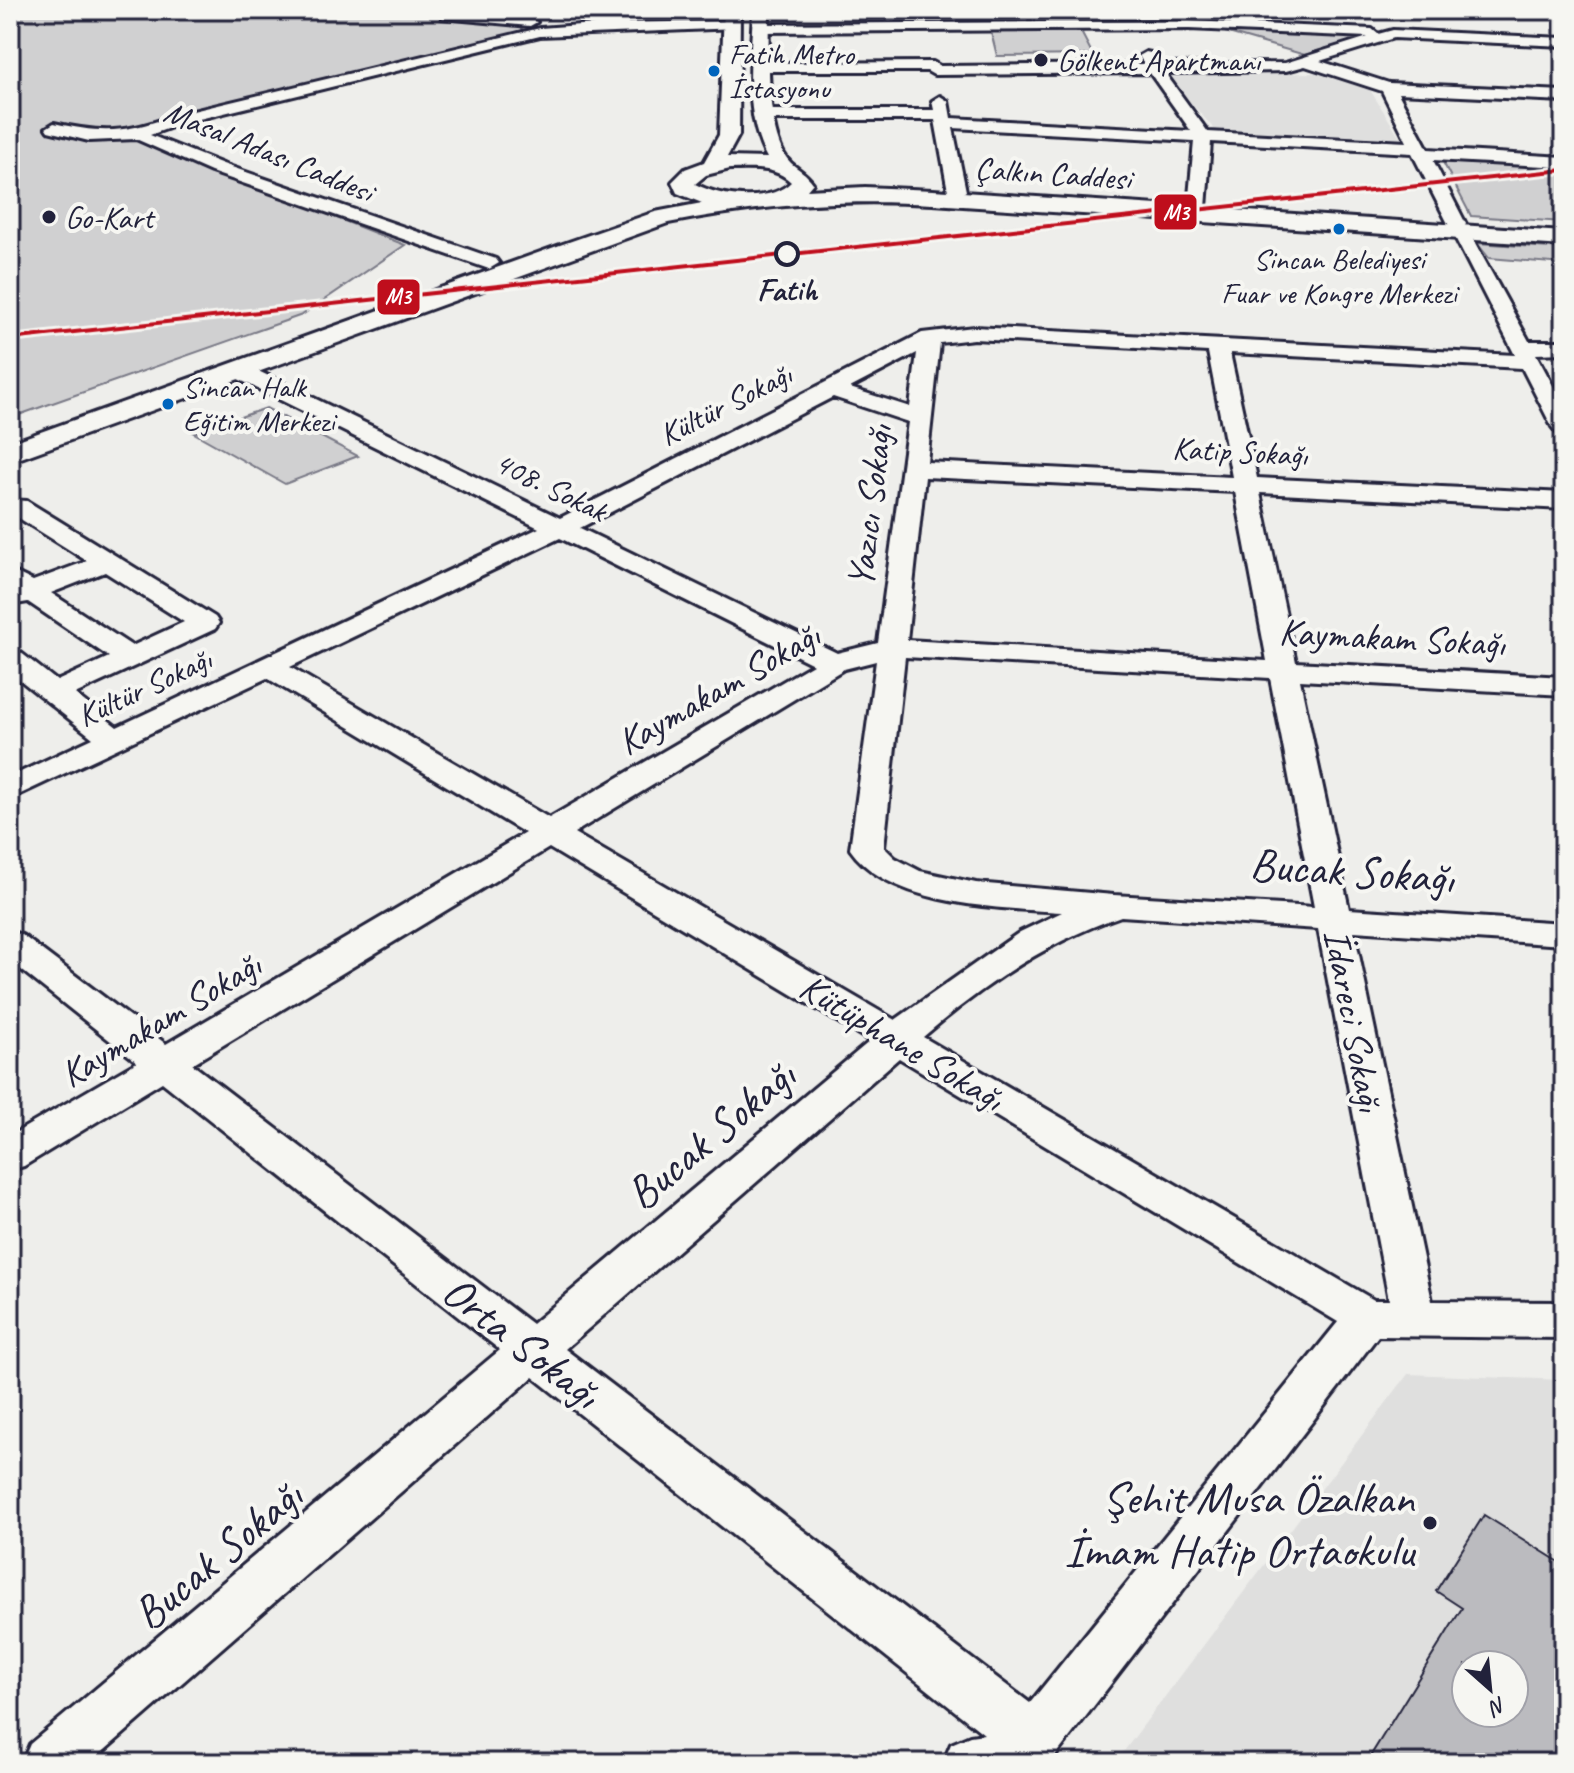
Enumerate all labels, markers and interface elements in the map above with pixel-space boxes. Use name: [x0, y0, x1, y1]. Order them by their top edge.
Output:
place label: Fatih Metro İstasyonu: [729, 35, 855, 107]
place label: Gölkent Apartmanı: [1057, 40, 1262, 81]
marker: Gölkent Apartmanı: [1032, 51, 1050, 69]
marker: Fatih Metro İstasyonu: [706, 63, 722, 79]
street label: Masal Adası Caddesi: [158, 91, 383, 214]
street label: Çalkın Caddesi: [974, 148, 1136, 200]
line badge: M3: [1153, 193, 1198, 231]
place label: Go-Kart: [65, 197, 156, 238]
text: M3: [1163, 199, 1191, 227]
marker: Go-Kart: [40, 208, 58, 226]
marker: Sincan Belediyesi Fuar ve Kongre Merkezi: [1331, 221, 1347, 237]
place label: Sincan Belediyesi Fuar ve Kongre Merkezi: [1221, 240, 1460, 312]
marker: Fatih: [775, 242, 799, 266]
place label: Fatih: [757, 269, 818, 310]
line badge: M3: [376, 278, 421, 316]
text: M3: [385, 283, 413, 311]
street label: Kültür Sokağı: [652, 353, 800, 455]
place label: Sincan Halk Eğitim Merkezi: [183, 368, 338, 440]
marker: Sincan Halk Eğitim Merkezi: [160, 396, 176, 412]
street label: Yazıcı Sokağı: [836, 420, 903, 590]
street label: Katip Sokağı: [1172, 427, 1310, 476]
street label: 408. Sokak: [488, 442, 616, 532]
street label: Kaymakam Sokağı: [1278, 608, 1508, 667]
street label: Kaymakam Sokağı: [609, 611, 829, 765]
street label: Kültür Sokağı: [71, 638, 220, 736]
street label: Bucak Sokağı: [1248, 835, 1458, 907]
street label: İdareci Sokağı: [1313, 925, 1395, 1117]
street label: Kaymakam Sokağı: [51, 940, 271, 1098]
street label: Kütüphane Sokağı: [791, 963, 1014, 1123]
street label: Bucak Sokağı: [614, 1045, 809, 1223]
street label: Orta Sokağı: [431, 1262, 614, 1423]
street label: Bucak Sokağı: [121, 1465, 316, 1643]
place label: Şehit Musa Özalkan İmam Hatip Ortaokulu: [1064, 1469, 1417, 1580]
marker: Şehit Musa Özalkan İmam Hatip Ortaokulu: [1421, 1514, 1439, 1532]
north arrow: [1450, 1649, 1530, 1729]
text: N: [1483, 1690, 1511, 1723]

